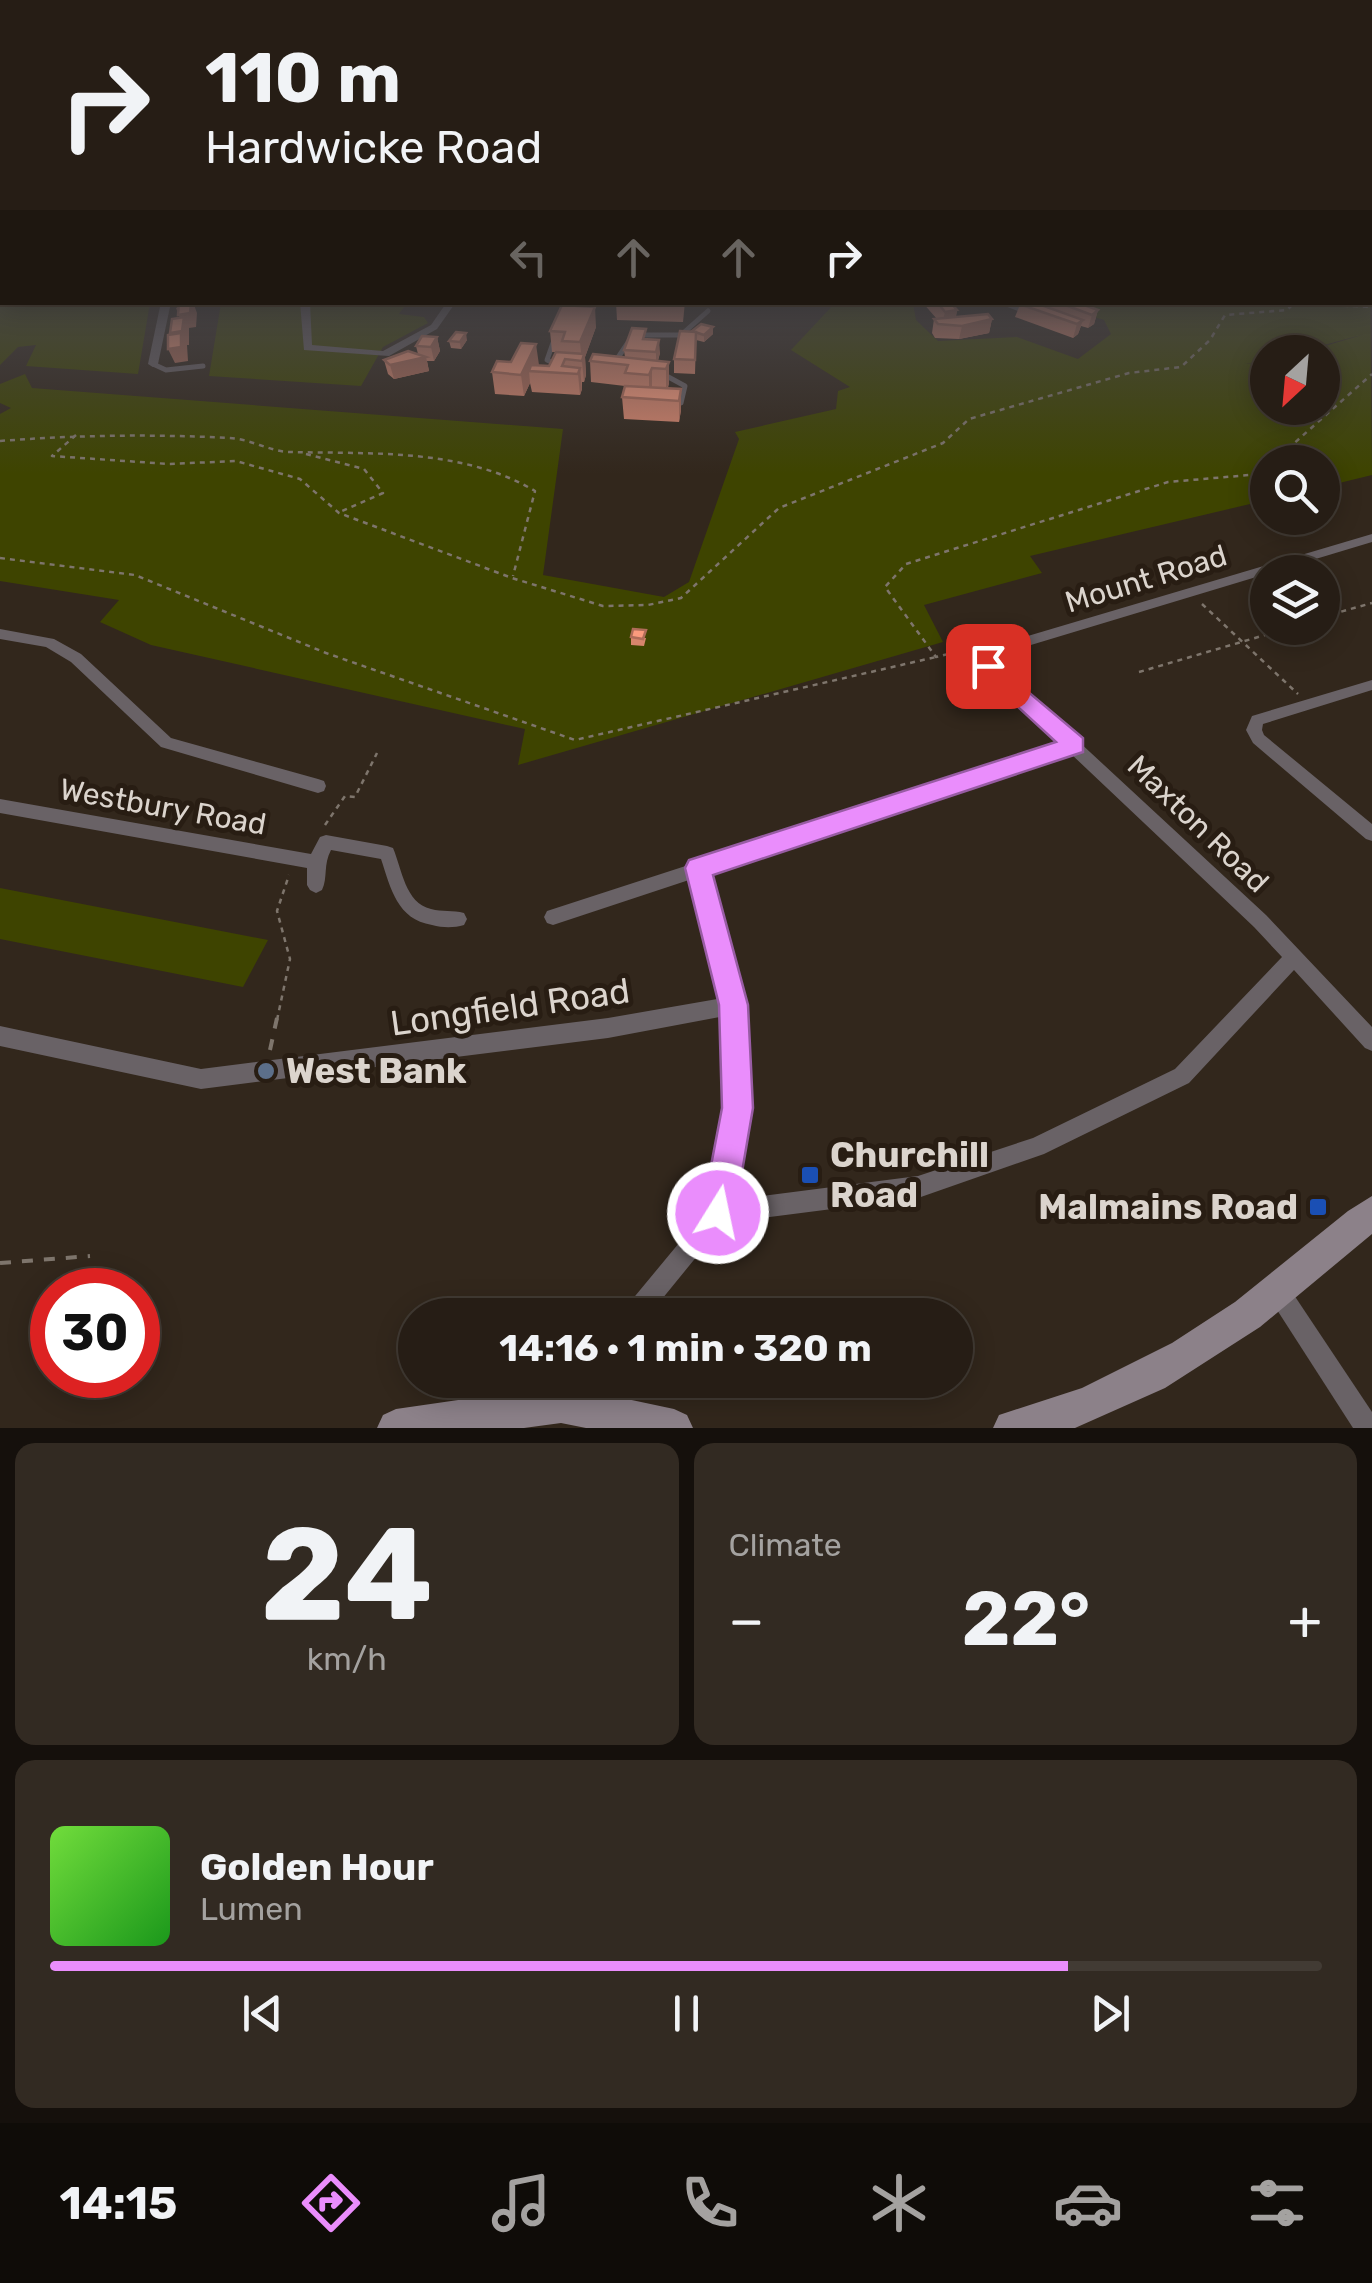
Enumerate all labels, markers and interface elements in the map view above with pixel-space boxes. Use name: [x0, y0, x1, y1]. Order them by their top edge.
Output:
text: 110 m: [205, 37, 401, 120]
icon: right: [40, 40, 170, 170]
text: Hardwicke Road: [205, 121, 542, 174]
icon: left: [501, 230, 556, 285]
icon: ahead: [606, 230, 661, 285]
icon: ahead: [711, 230, 766, 285]
icon: right: [816, 230, 871, 285]
north arrow: [1250, 335, 1340, 425]
map controls: [1250, 335, 1340, 645]
button: search: [1250, 445, 1340, 535]
street label: Mount Road: [1061, 537, 1231, 621]
button: layers: [1250, 555, 1340, 645]
pin: [946, 624, 1031, 709]
icon: arrive: [961, 639, 1016, 694]
street label: Maxton Road: [1120, 748, 1276, 900]
street label: Westbury Road: [57, 771, 269, 843]
street label: Longfield Road: [388, 969, 632, 1045]
place label: West Bank: [286, 1050, 467, 1092]
marker: West Bank: [255, 1060, 277, 1082]
place label: Churchill Road: [830, 1134, 989, 1216]
position arrow: [666, 1161, 770, 1265]
marker: Churchill Road: [799, 1164, 821, 1186]
place label: Malmains Road: [1038, 1186, 1298, 1228]
marker: Malmains Road: [1307, 1196, 1329, 1218]
speed limit sign: 30: [30, 1268, 160, 1398]
text: 14:16 · 1 min · 320 m: [499, 1325, 872, 1371]
text: 24: [260, 1497, 433, 1652]
text: Climate: [729, 1526, 842, 1564]
text: 22°: [962, 1575, 1090, 1664]
text: −: [729, 1588, 764, 1653]
text: +: [1288, 1588, 1322, 1653]
text: km/h: [307, 1640, 387, 1678]
text: Golden Hour: [200, 1844, 434, 1890]
text: Lumen: [200, 1890, 303, 1928]
icon: previous: [235, 1986, 290, 2041]
icon: pause: [659, 1986, 714, 2041]
icon: next: [1083, 1986, 1138, 2041]
icon: directions: [296, 2168, 366, 2238]
icon: music: [486, 2168, 556, 2238]
icon: phone: [675, 2168, 745, 2238]
icon: climate: [864, 2168, 934, 2238]
icon: car: [1053, 2168, 1123, 2238]
icon: filters: [1242, 2168, 1312, 2238]
text: 14:15: [60, 2177, 177, 2230]

